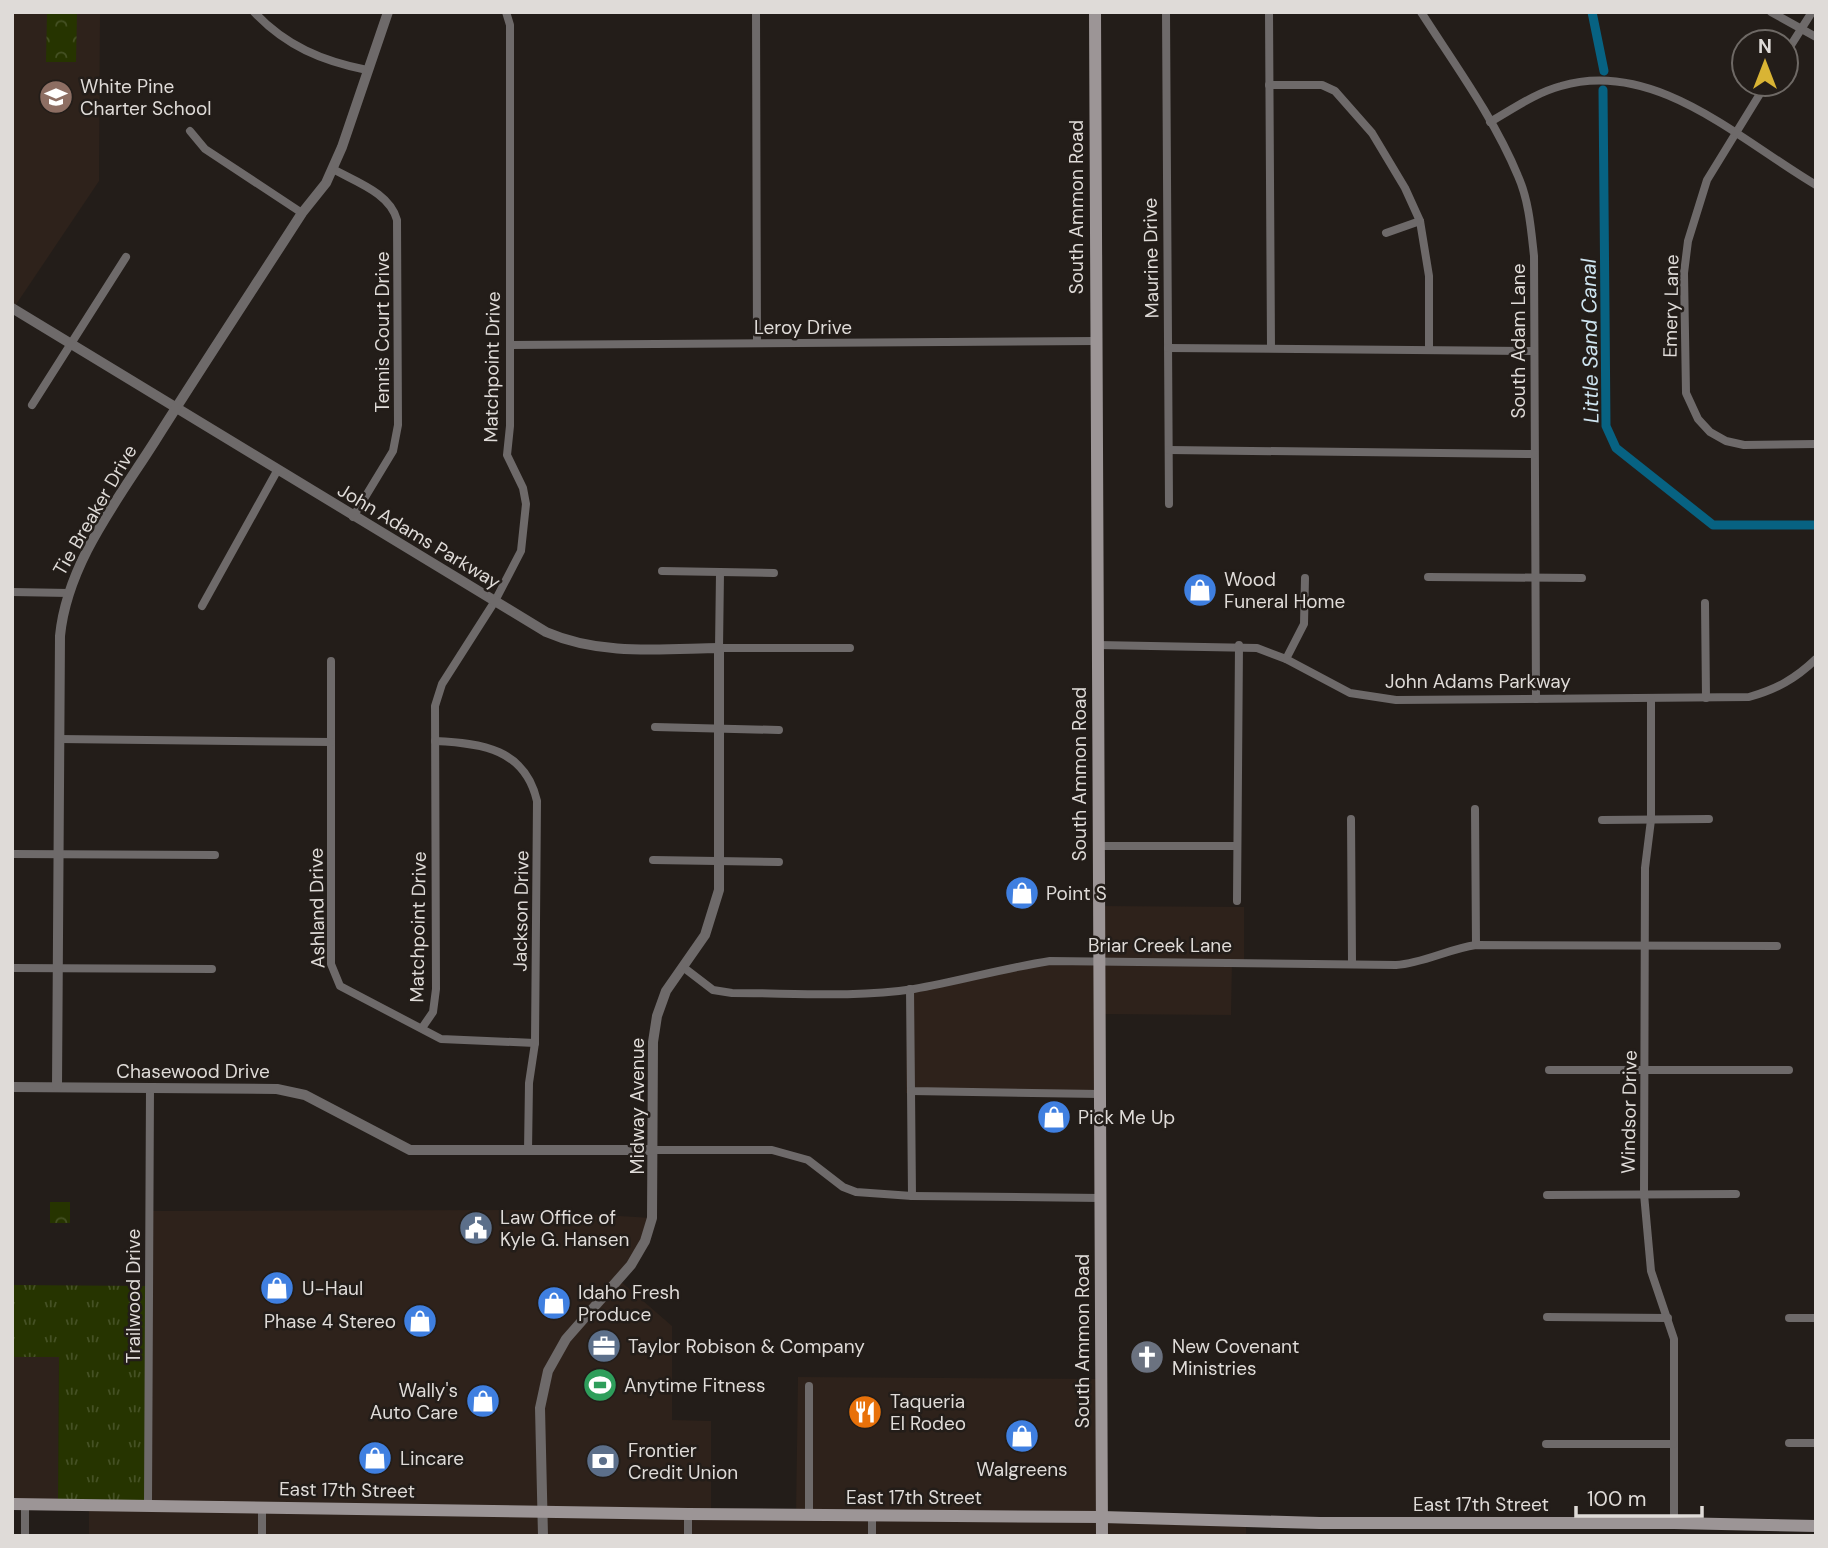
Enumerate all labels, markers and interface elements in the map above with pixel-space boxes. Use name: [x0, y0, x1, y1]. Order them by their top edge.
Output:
north arrow: [1730, 28, 1800, 98]
text: N: [1758, 34, 1772, 59]
place label: White Pine Charter School: [80, 74, 212, 121]
school or university icon: White Pine Charter School: [37, 78, 75, 116]
street label: South Ammon Road: [1064, 120, 1089, 294]
street label: Maurine Drive: [1137, 198, 1165, 318]
street label: Tennis Court Drive: [370, 251, 395, 413]
street label: Emery Lane: [1658, 254, 1684, 358]
water label: Little Sand Canal: [1575, 258, 1605, 424]
street label: South Adam Lane: [1506, 264, 1531, 418]
street label: Matchpoint Drive: [478, 291, 506, 443]
street label: Leroy Drive: [754, 315, 852, 340]
street label: Tie Breaker Drive: [47, 440, 143, 580]
street label: John Adams Parkway: [333, 477, 505, 595]
place label: Wood Funeral Home: [1224, 567, 1345, 614]
shop icon: Wood Funeral Home: [1181, 571, 1219, 609]
street label: John Adams Parkway: [1385, 669, 1571, 694]
street label: South Ammon Road: [1067, 687, 1092, 861]
street label: Ashland Drive: [303, 848, 331, 968]
street label: Jackson Drive: [507, 850, 535, 972]
street label: Matchpoint Drive: [404, 851, 432, 1003]
shop icon: Point S: [1003, 874, 1041, 912]
place label: Point S: [1046, 881, 1107, 906]
street label: Briar Creek Lane: [1088, 933, 1232, 958]
street label: Midway Avenue: [625, 1038, 650, 1174]
street label: Windsor Drive: [1615, 1050, 1643, 1174]
street label: Chasewood Drive: [116, 1059, 270, 1084]
shop icon: Pick Me Up: [1035, 1098, 1073, 1136]
place label: Pick Me Up: [1078, 1105, 1175, 1130]
place label: Law Office of Kyle G. Hansen: [500, 1205, 629, 1252]
public building icon: Law Office of Kyle G. Hansen: [457, 1209, 495, 1247]
street label: Trailwood Drive: [121, 1229, 146, 1363]
street label: South Ammon Road: [1070, 1254, 1095, 1428]
shop icon: U-Haul: [258, 1269, 296, 1307]
place label: U-Haul: [302, 1276, 363, 1301]
place label: Idaho Fresh Produce: [578, 1280, 680, 1327]
shop icon: Idaho Fresh Produce: [535, 1284, 573, 1322]
shop icon: Phase 4 Stereo: [401, 1302, 439, 1340]
place label: Phase 4 Stereo: [264, 1309, 396, 1334]
office icon: Taylor Robison & Company: [585, 1327, 623, 1365]
place label: Taylor Robison & Company: [628, 1334, 865, 1359]
place label: New Covenant Ministries: [1172, 1334, 1299, 1381]
church icon: New Covenant Ministries: [1128, 1338, 1166, 1376]
sports icon: Anytime Fitness: [581, 1366, 619, 1404]
place label: Anytime Fitness: [624, 1373, 766, 1398]
place label: Wally's Auto Care: [370, 1378, 458, 1425]
shop icon: Wally's Auto Care: [464, 1382, 502, 1420]
place label: Taqueria El Rodeo: [890, 1389, 966, 1436]
restaurant icon: Taqueria El Rodeo: [846, 1393, 884, 1431]
shop icon: Walgreens: [1003, 1417, 1041, 1455]
place label: Frontier Credit Union: [628, 1438, 738, 1485]
shop icon: Lincare: [356, 1439, 394, 1477]
bank icon: Frontier Credit Union: [584, 1442, 622, 1480]
place label: Lincare: [400, 1446, 464, 1471]
place label: Walgreens: [976, 1457, 1068, 1482]
scale bar: [1576, 1474, 1702, 1518]
street label: East 17th Street: [279, 1476, 415, 1504]
street label: East 17th Street: [846, 1485, 982, 1510]
text: 100 m: [1587, 1485, 1647, 1513]
street label: East 17th Street: [1413, 1492, 1549, 1517]

